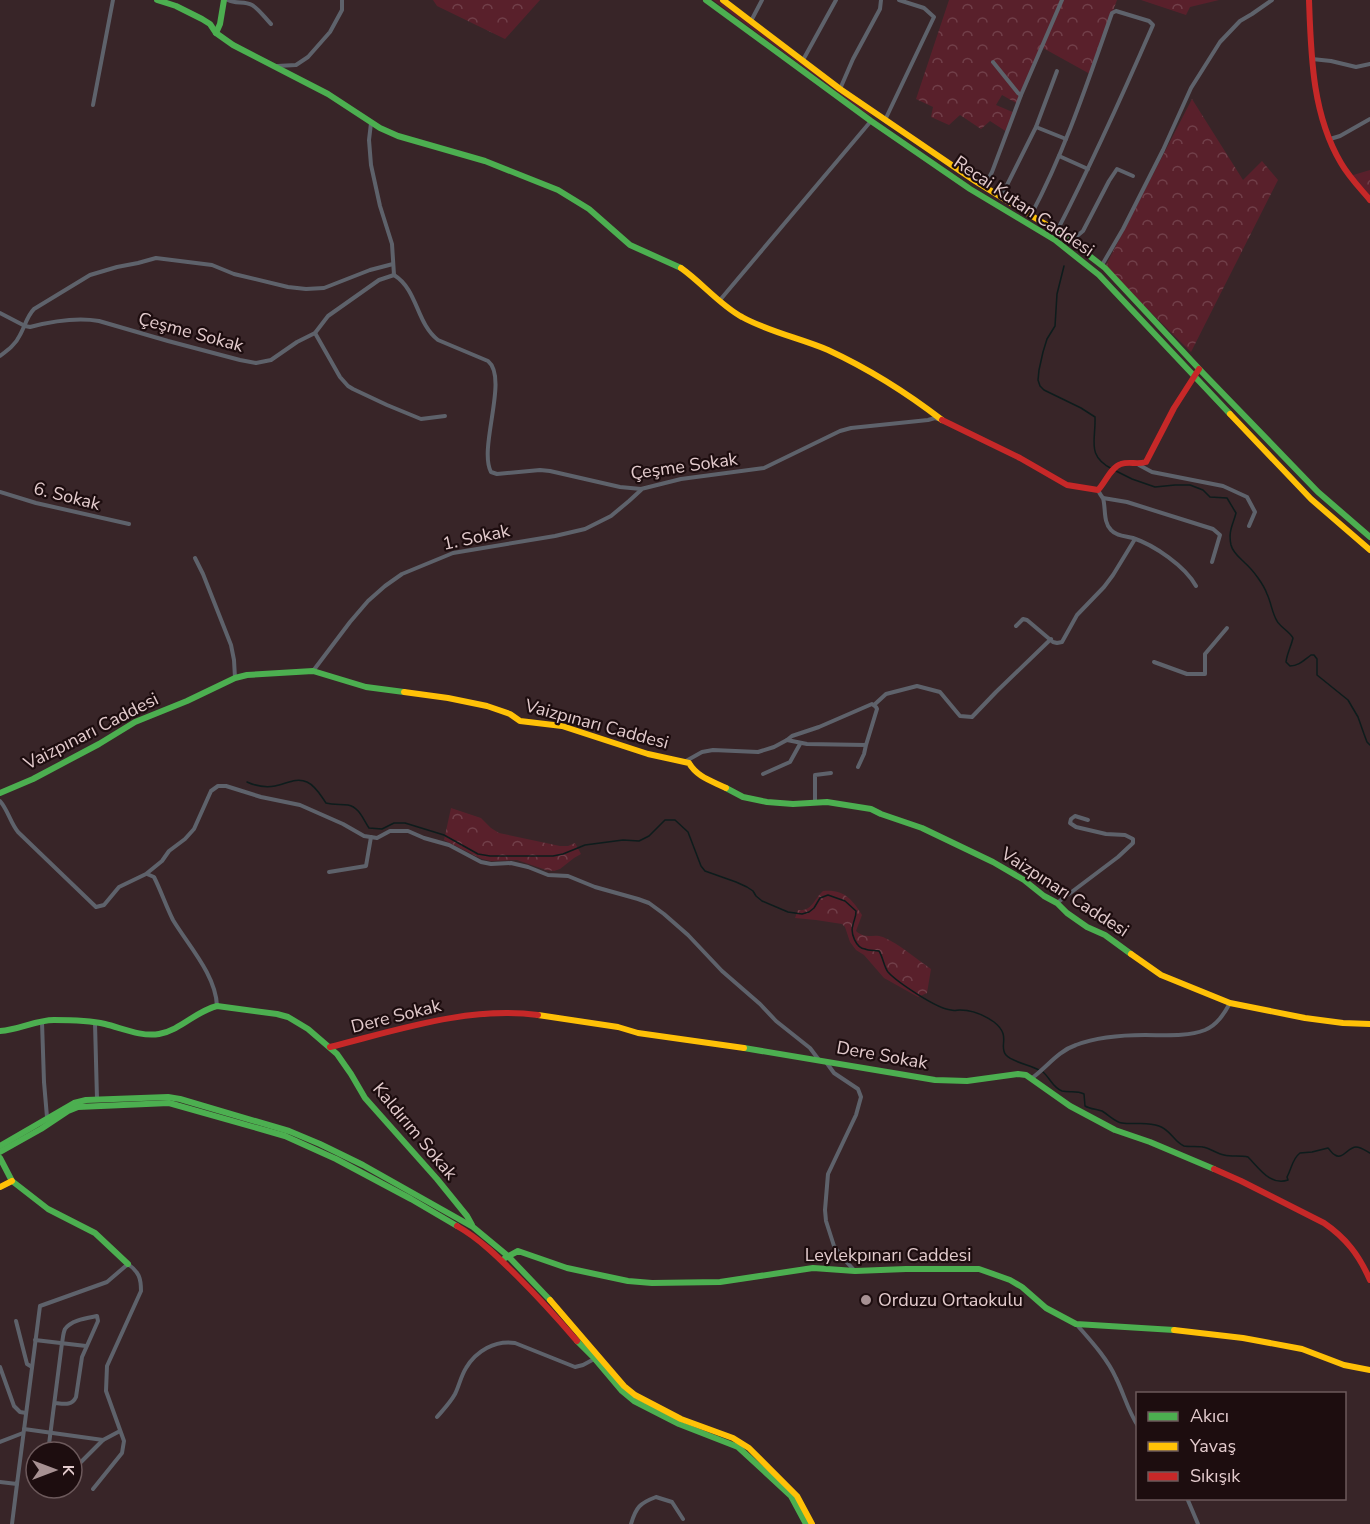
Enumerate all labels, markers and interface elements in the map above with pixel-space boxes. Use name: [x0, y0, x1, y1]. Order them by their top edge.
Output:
street label: Recai Kutan Caddesi: [949, 150, 1099, 262]
street label: Çeşme Sokak: [136, 306, 247, 358]
street label: Çeşme Sokak: [629, 446, 740, 485]
street label: 6. Sokak: [31, 476, 104, 516]
street label: 1. Sokak: [440, 518, 513, 556]
street label: Vaizpınarı Caddesi: [19, 687, 162, 776]
street label: Vaizpınarı Caddesi: [522, 693, 672, 755]
street label: Vaizpınarı Caddesi: [996, 841, 1134, 942]
street label: Dere Sokak: [348, 993, 444, 1039]
street label: Dere Sokak: [835, 1035, 930, 1075]
street label: Kaldırım Sokak: [367, 1077, 463, 1185]
street label: Leylekpınarı Caddesi: [805, 1243, 971, 1267]
place label: Orduzu Ortaokulu: [878, 1288, 1023, 1312]
marker: Orduzu Ortaokulu: [859, 1293, 873, 1307]
legend: [1136, 1392, 1346, 1500]
text: Akıcı: [1190, 1404, 1229, 1428]
text: Yavaş: [1189, 1434, 1236, 1458]
north arrow: [24, 1440, 84, 1500]
text: Sıkışık: [1190, 1464, 1241, 1488]
text: K: [57, 1465, 79, 1477]

